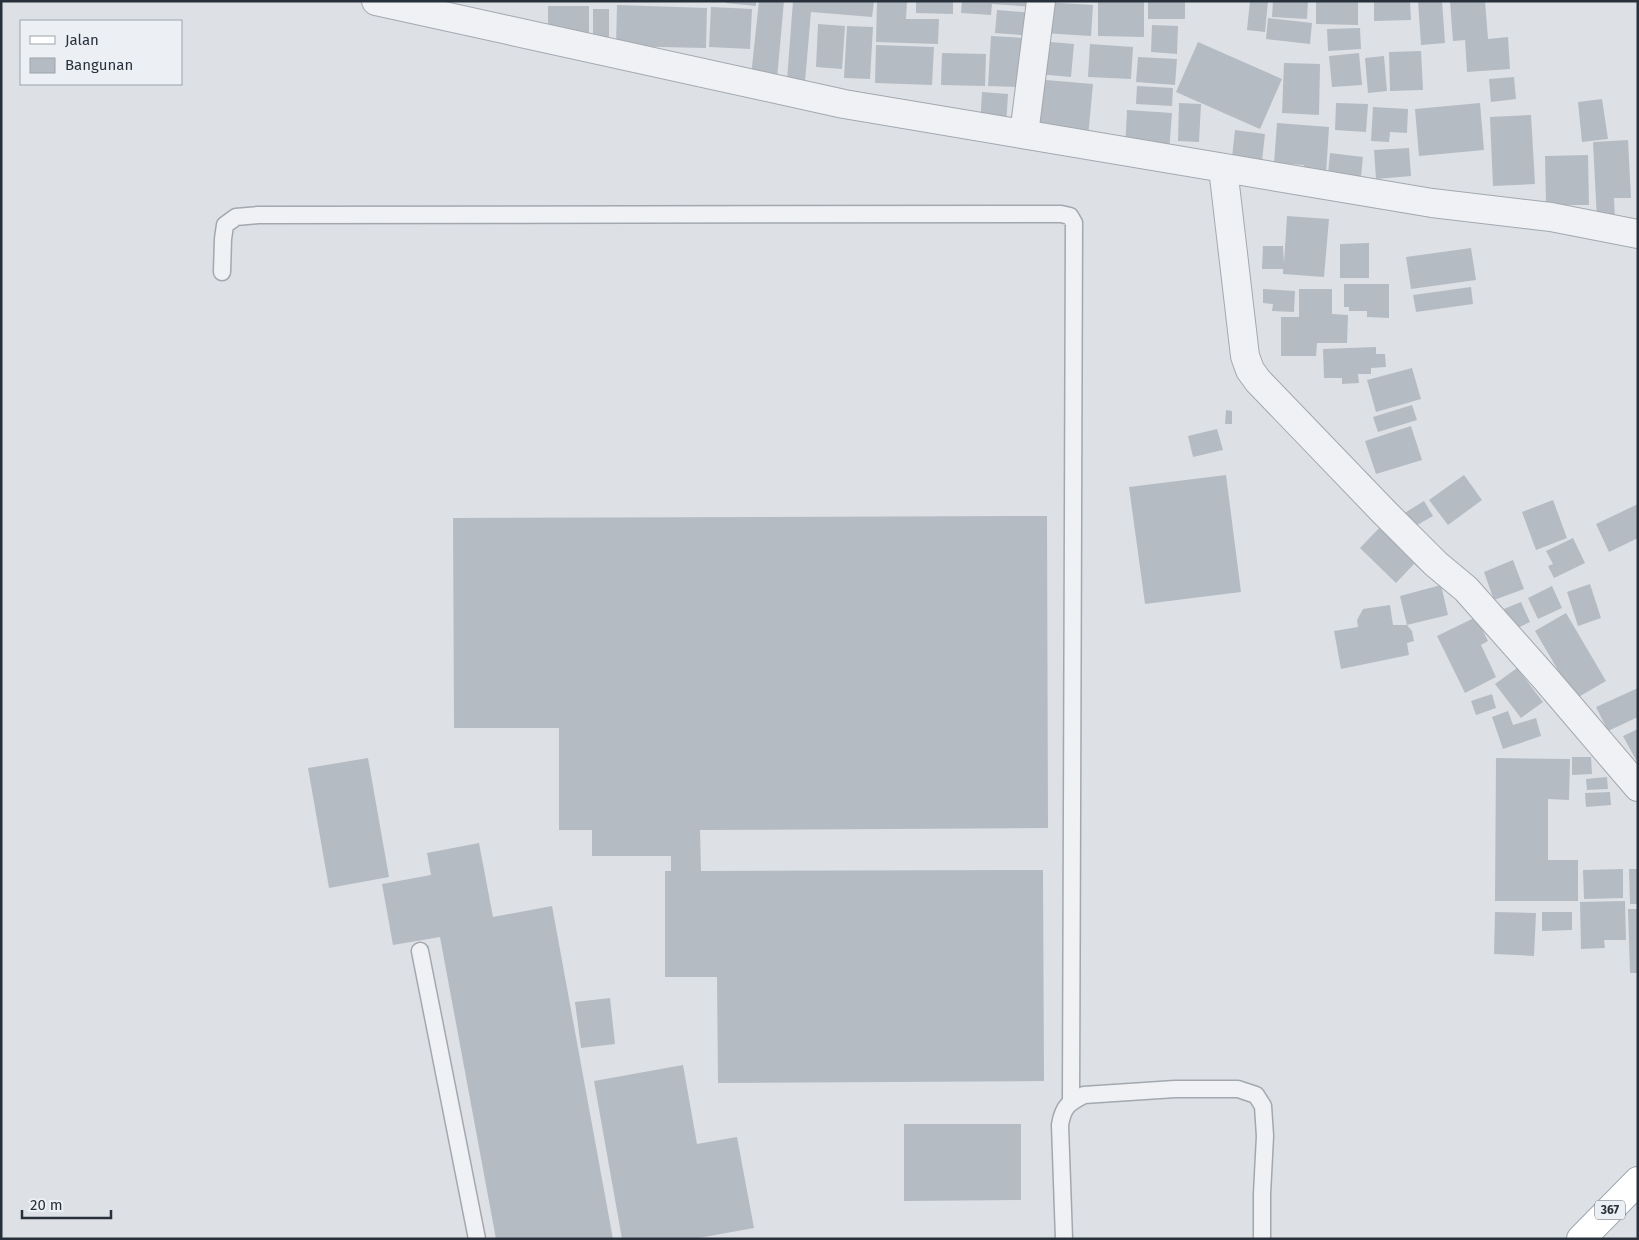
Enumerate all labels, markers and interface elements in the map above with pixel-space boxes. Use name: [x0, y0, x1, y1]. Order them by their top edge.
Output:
legend: [20, 20, 182, 85]
text: Jalan: [65, 31, 99, 49]
text: Bangunan: [65, 56, 133, 74]
scale bar: [22, 1188, 111, 1220]
text: 20 m: [30, 1196, 63, 1214]
road number: 367: [1595, 1200, 1625, 1220]

